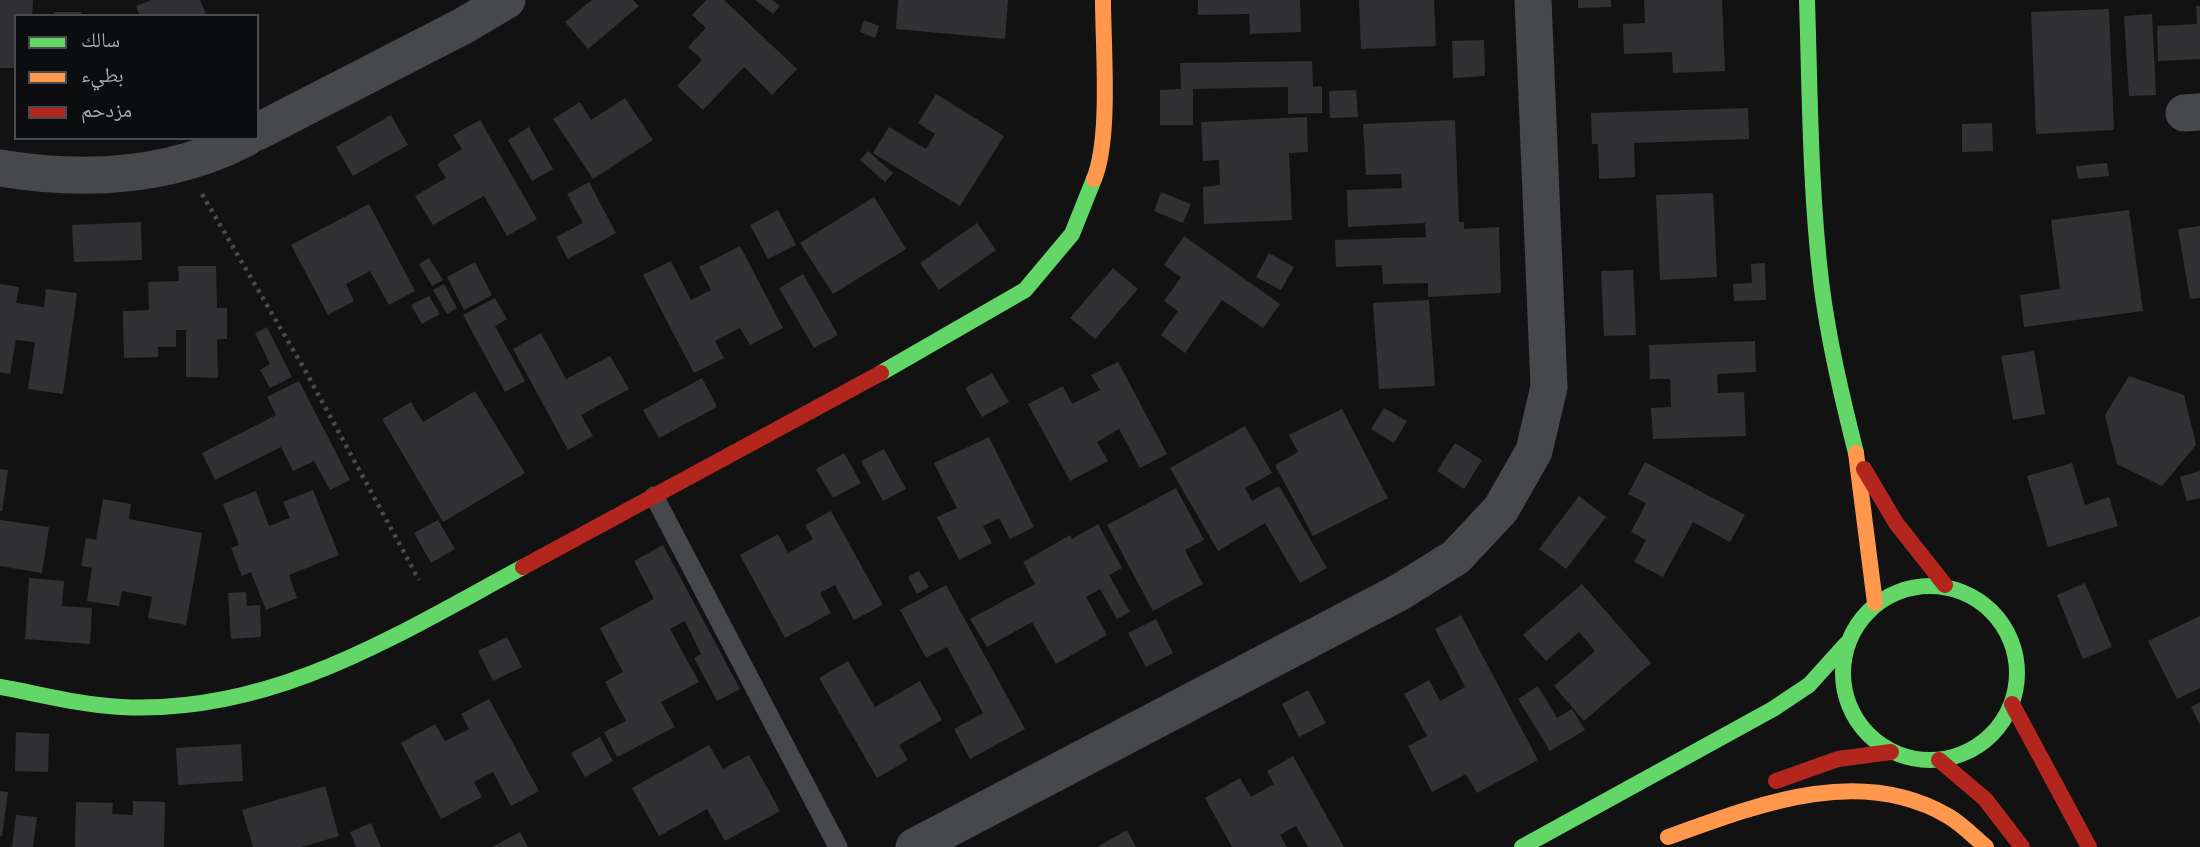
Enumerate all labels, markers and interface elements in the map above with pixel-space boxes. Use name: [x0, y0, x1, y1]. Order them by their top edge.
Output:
legend: [14, 14, 259, 140]
text: سالك: [81, 28, 120, 52]
text: بطيء: [81, 63, 124, 87]
text: مزدحم: [81, 98, 132, 122]

